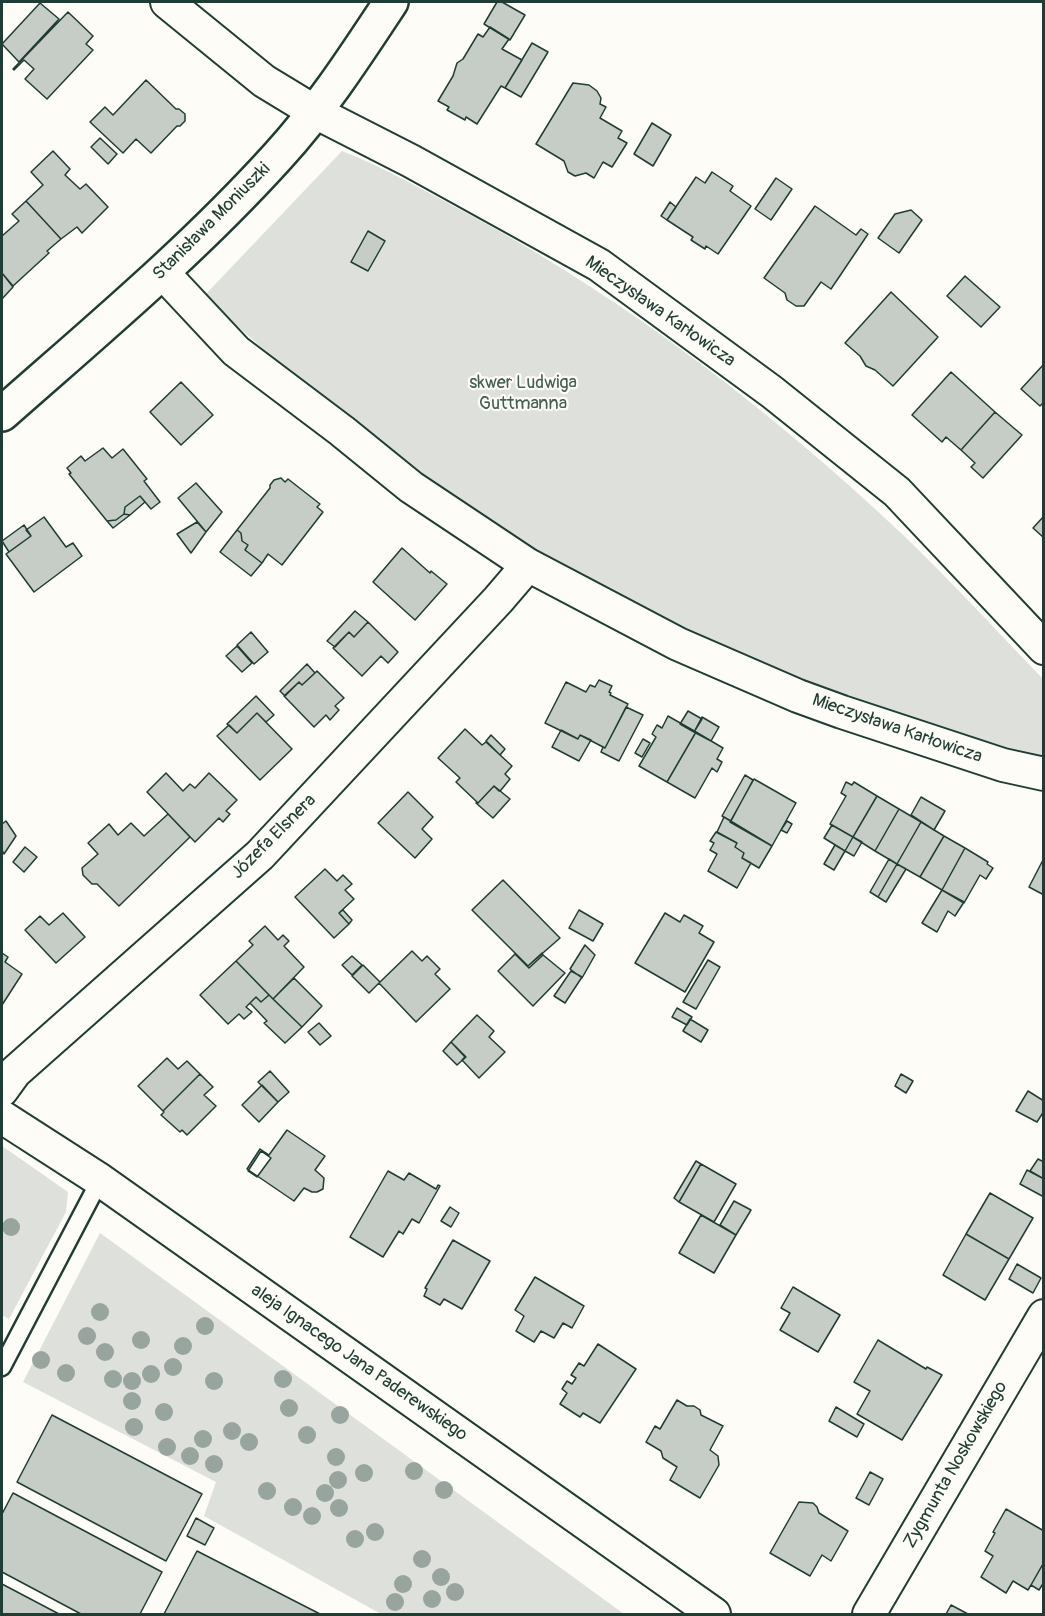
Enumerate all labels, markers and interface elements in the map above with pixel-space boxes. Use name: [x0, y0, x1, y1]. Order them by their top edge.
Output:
street label: Stanisława Moniuszki: [149, 159, 275, 285]
street label: Mieczysława Karłowicza: [581, 252, 739, 372]
park label: skwer Ludwiga Guttmanna: [469, 372, 577, 415]
street label: Mieczysława Karłowicza: [809, 690, 985, 768]
street label: Józefa Elsnera: [227, 790, 321, 884]
street label: aleja Ignacego Jana Paderewskiego: [247, 1280, 471, 1446]
street label: Zygmunta Noskowskiego: [899, 1378, 1013, 1552]

